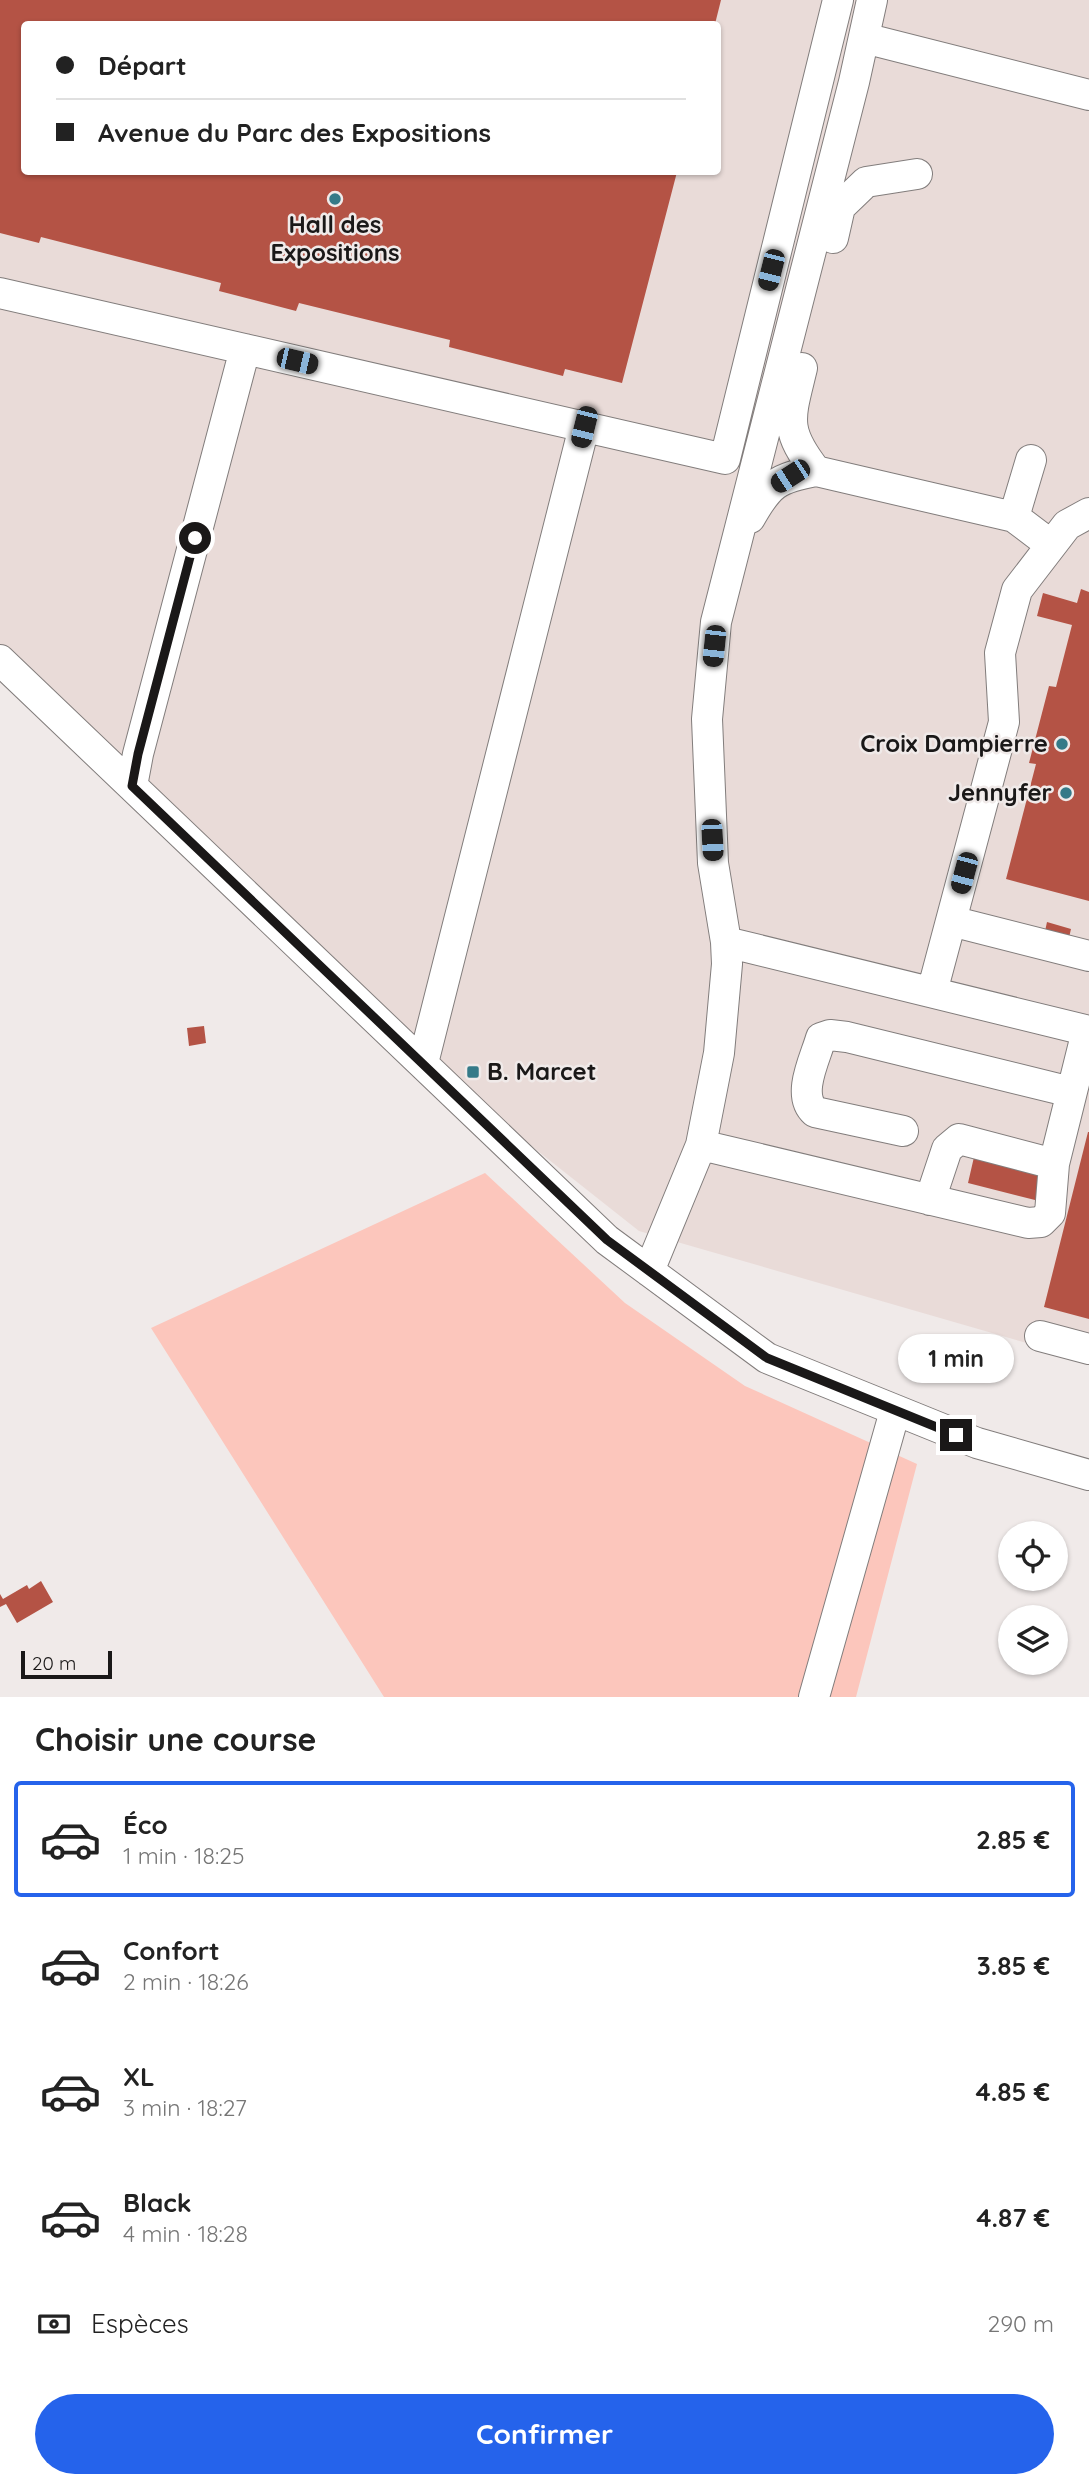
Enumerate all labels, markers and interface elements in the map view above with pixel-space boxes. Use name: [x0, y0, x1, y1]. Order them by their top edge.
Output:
text: Départ: [98, 49, 187, 82]
text: Avenue du Parc des Expositions: [98, 116, 491, 149]
marker: Hall des Expositions: [327, 191, 343, 207]
place label: Hall des Expositions: [270, 209, 400, 267]
car: [756, 247, 787, 293]
car: [275, 346, 320, 376]
car: [569, 404, 600, 450]
car: [767, 456, 814, 496]
route start: [179, 522, 211, 554]
car: [702, 624, 727, 668]
place label: Croix Dampierre: [860, 728, 1048, 758]
marker: Croix Dampierre: [1054, 736, 1070, 752]
place label: Jennyfer: [948, 777, 1052, 807]
marker: Jennyfer: [1058, 785, 1074, 801]
car: [701, 818, 724, 862]
car: [949, 850, 980, 896]
place label: B. Marcet: [487, 1056, 597, 1086]
marker: B. Marcet: [465, 1064, 481, 1080]
callout: 1 min: [898, 1334, 1014, 1382]
text: 1 min: [928, 1344, 984, 1373]
route end: [940, 1419, 972, 1451]
map controls: [998, 1521, 1068, 1675]
button: locate: [998, 1521, 1068, 1591]
button: layers: [998, 1605, 1068, 1675]
scale bar: [21, 1648, 112, 1680]
text: 20 m: [32, 1651, 76, 1675]
text: Choisir une course: [35, 1719, 316, 1759]
icon: car: [39, 1808, 102, 1871]
text: Éco: [123, 1808, 168, 1841]
text: 2.85 €: [976, 1823, 1050, 1856]
text: 1 min · 18:25: [123, 1841, 245, 1870]
icon: car: [39, 1934, 102, 1997]
text: Confort: [123, 1934, 220, 1967]
text: 3.85 €: [977, 1949, 1050, 1982]
text: 2 min · 18:26: [123, 1967, 249, 1996]
icon: car: [39, 2060, 102, 2123]
text: XL: [123, 2060, 155, 2093]
text: 4.85 €: [975, 2075, 1050, 2108]
text: 3 min · 18:27: [123, 2093, 247, 2122]
icon: car: [39, 2186, 102, 2249]
text: Black: [123, 2186, 192, 2219]
text: 4.87 €: [976, 2201, 1050, 2234]
text: 4 min · 18:28: [123, 2219, 248, 2248]
icon: cash: [35, 2305, 73, 2343]
text: Espèces: [91, 2307, 189, 2340]
text: 290 m: [987, 2309, 1054, 2338]
button: Confirmer: [35, 2394, 1054, 2474]

